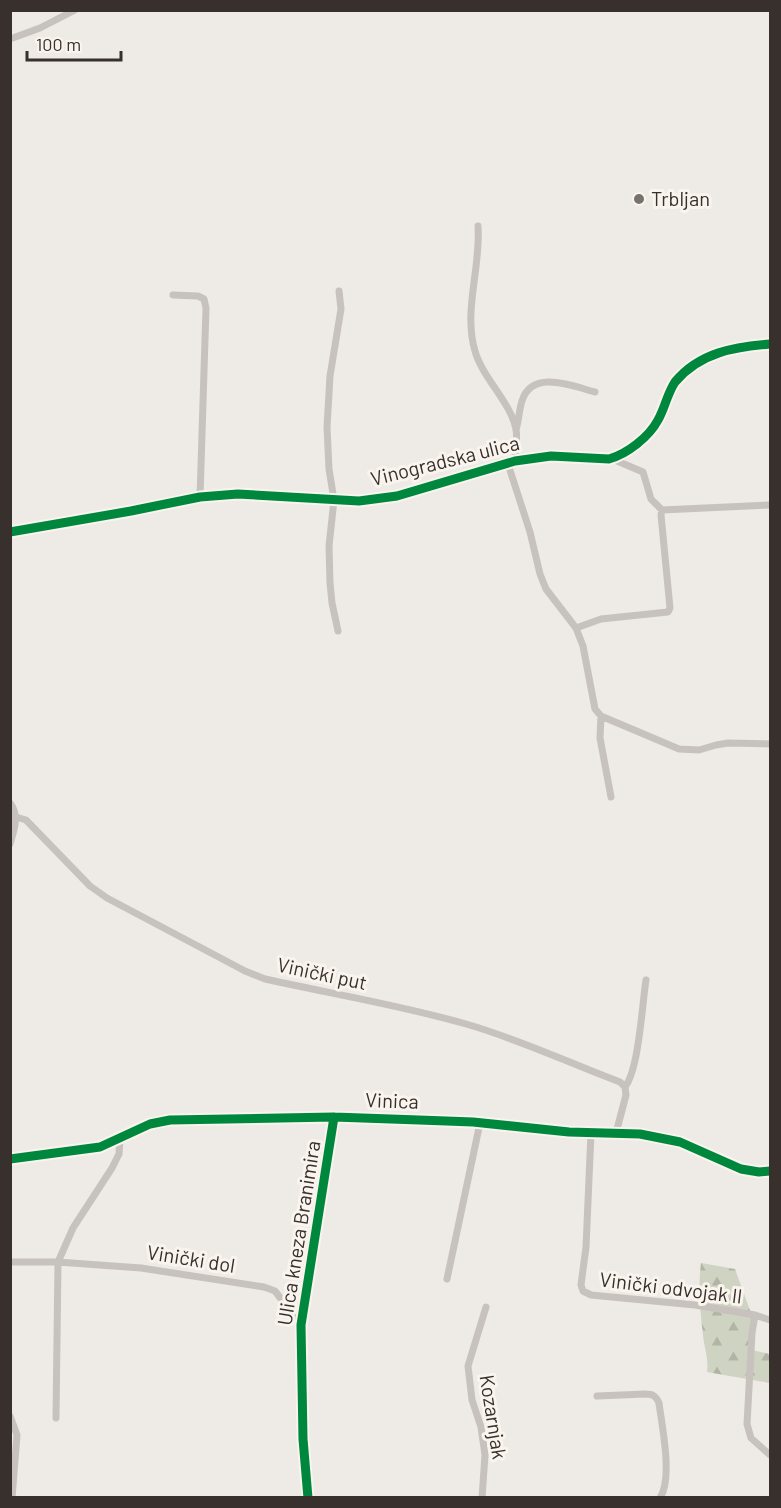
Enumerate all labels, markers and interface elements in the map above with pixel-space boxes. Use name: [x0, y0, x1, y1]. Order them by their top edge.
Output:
scale bar: [27, 24, 122, 62]
text: 100 m: [36, 33, 81, 55]
place label: Trbljan: [651, 186, 710, 210]
marker: Trbljan: [632, 192, 646, 206]
street label: Vinogradska ulica: [368, 430, 522, 490]
street label: Vinički put: [275, 952, 369, 994]
street label: Vinica: [365, 1087, 419, 1113]
street label: Ulica kneza Branimira: [272, 1139, 324, 1327]
street label: Vinički dol: [145, 1239, 237, 1277]
street label: Vinički odvojak II: [598, 1266, 744, 1308]
street label: Kozarnjak: [475, 1373, 512, 1461]

